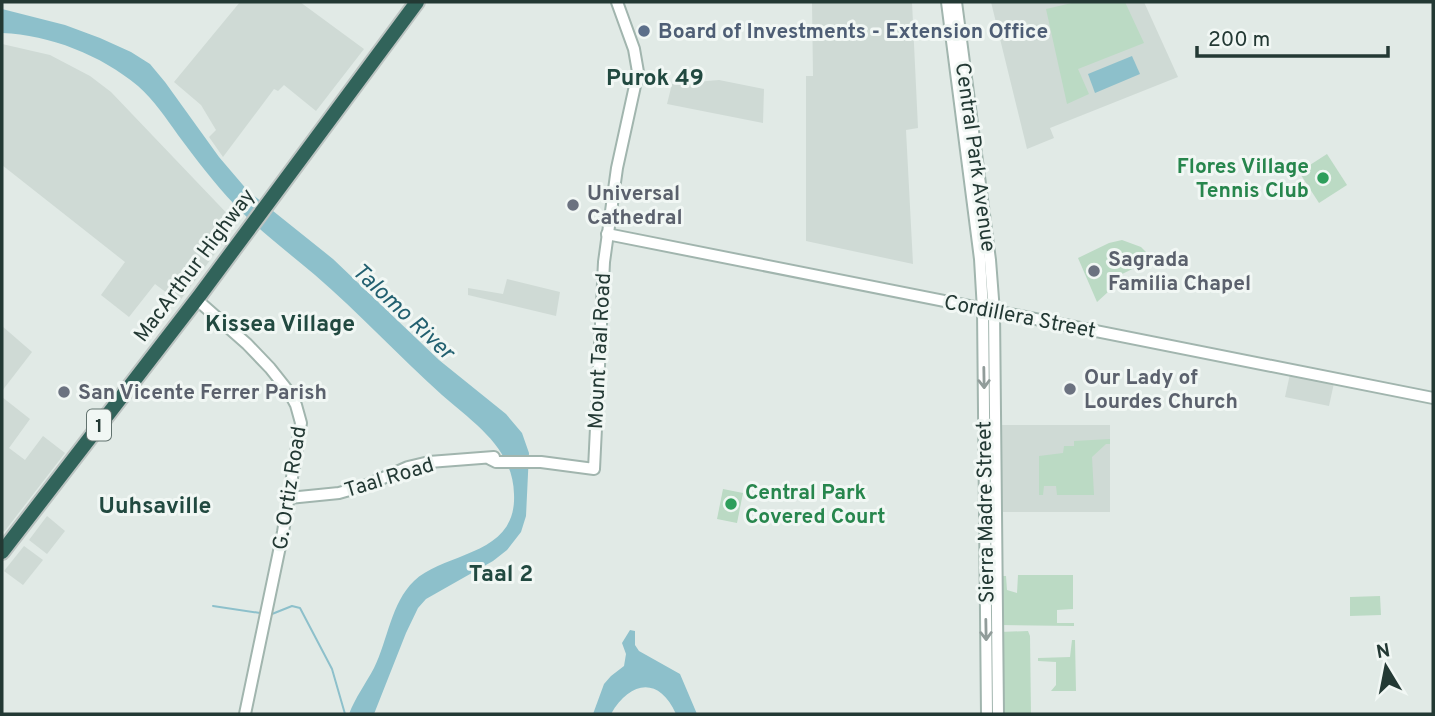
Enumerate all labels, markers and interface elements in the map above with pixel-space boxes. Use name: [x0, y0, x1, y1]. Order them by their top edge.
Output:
scale bar: [1197, 14, 1388, 58]
place label: Board of Investments - Extension Office: [658, 19, 1048, 46]
marker: Board of Investments - Extension Office: [636, 23, 652, 39]
text: 200 m: [1208, 27, 1270, 54]
street label: Central Park Avenue: [948, 61, 1001, 254]
district label: Purok 49: [606, 65, 704, 94]
place label: Flores Village Tennis Club: [1177, 154, 1309, 205]
marker: Flores Village Tennis Club: [1315, 170, 1331, 186]
place label: Universal Cathedral: [587, 181, 683, 232]
street label: MacArthur Highway: [129, 184, 262, 348]
marker: Universal Cathedral: [565, 197, 581, 213]
place label: Sagrada Familia Chapel: [1108, 247, 1251, 298]
water label: Talomo River: [345, 258, 461, 369]
marker: Sagrada Familia Chapel: [1086, 263, 1102, 279]
street label: Mount Taal Road: [583, 272, 618, 430]
street label: Cordillera Street: [941, 290, 1098, 345]
district label: Kissea Village: [205, 311, 355, 340]
place label: Our Lady of Lourdes Church: [1084, 365, 1238, 416]
one-way arrow: [977, 366, 991, 389]
place label: San Vicente Ferrer Parish: [78, 380, 327, 407]
marker: Our Lady of Lourdes Church: [1062, 381, 1078, 397]
marker: San Vicente Ferrer Parish: [56, 384, 72, 400]
road number: 1: [87, 410, 111, 440]
street label: Sierra Madre Street: [971, 421, 1002, 603]
street label: G. Ortiz Road: [267, 424, 314, 552]
street label: Taal Road: [341, 452, 437, 505]
place label: Central Park Covered Court: [745, 480, 886, 531]
district label: Uuhsaville: [99, 493, 211, 522]
marker: Central Park Covered Court: [723, 496, 739, 512]
district label: Taal 2: [469, 561, 533, 590]
one-way arrow: [979, 618, 993, 641]
north arrow: [1351, 632, 1421, 702]
text: N: [1375, 639, 1392, 665]

